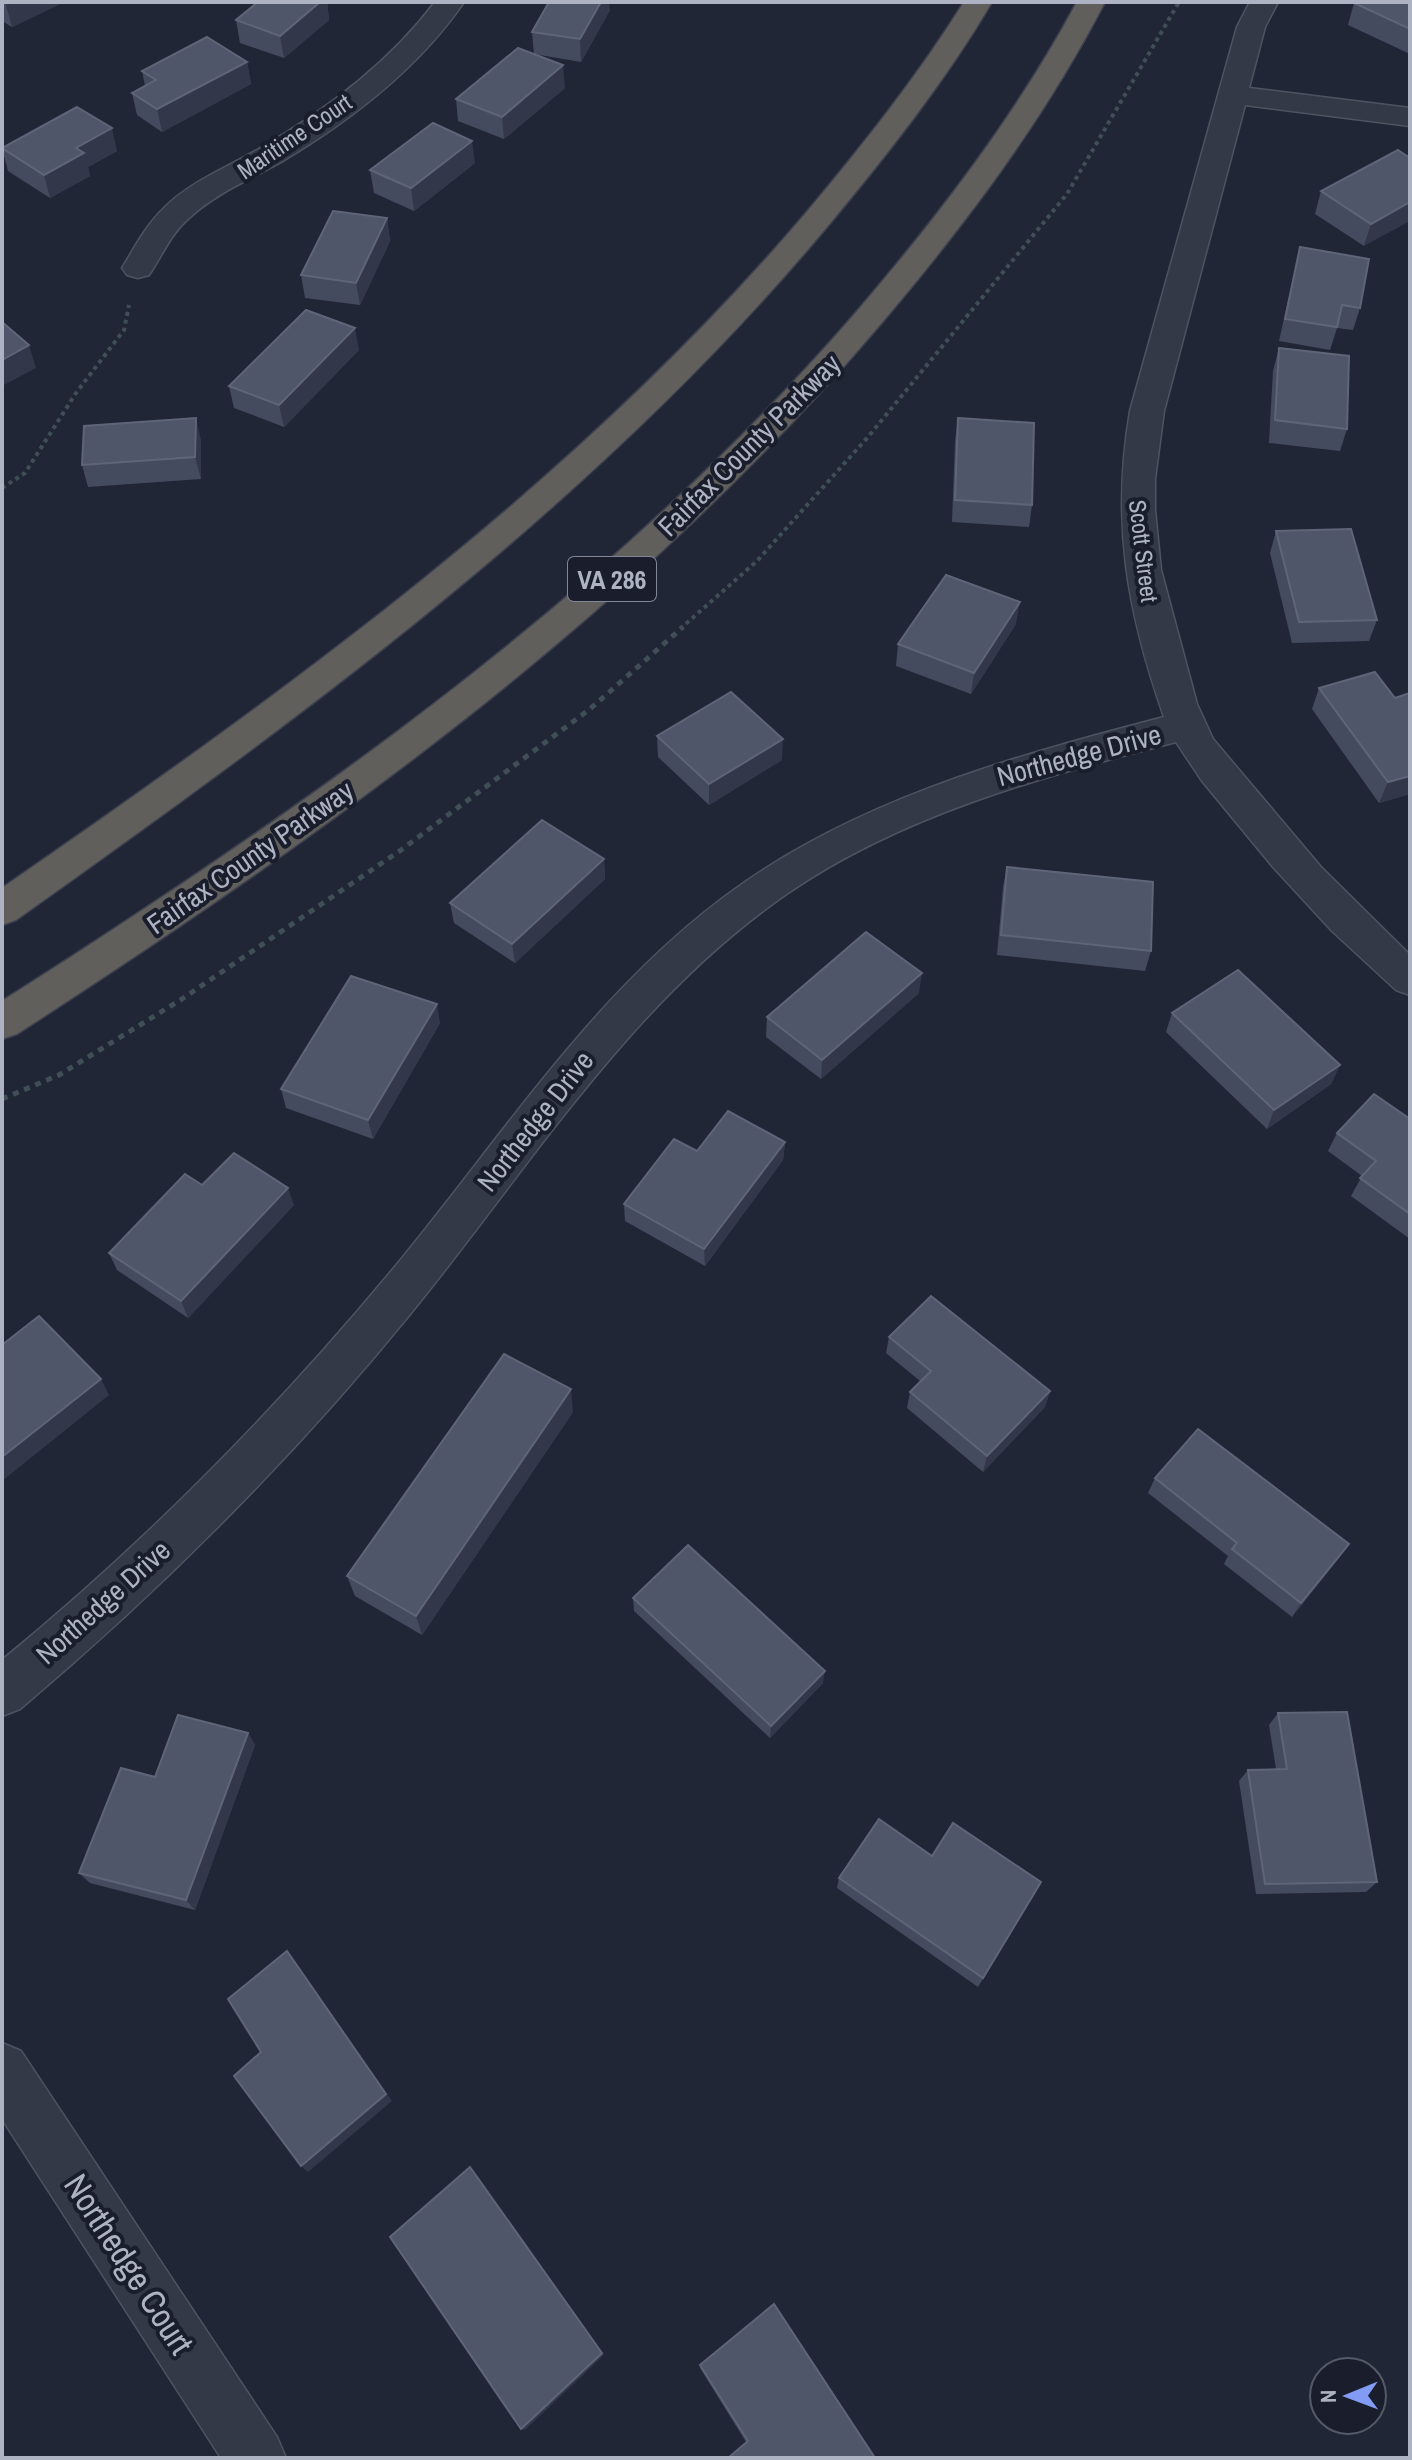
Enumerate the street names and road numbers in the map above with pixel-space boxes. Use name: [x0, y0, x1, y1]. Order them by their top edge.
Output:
street label: Maritime Court: [231, 86, 358, 186]
street label: Fairfax County Parkway: [649, 345, 849, 545]
street label: Scott Street: [1122, 498, 1166, 605]
road number: VA 286: [568, 557, 656, 601]
street label: Northedge Drive: [993, 715, 1165, 795]
street label: Fairfax County Parkway: [139, 771, 361, 943]
street label: Northedge Drive: [468, 1043, 602, 1199]
street label: Northedge Drive: [28, 1532, 178, 1672]
street label: Northedge Court: [54, 2165, 205, 2363]

